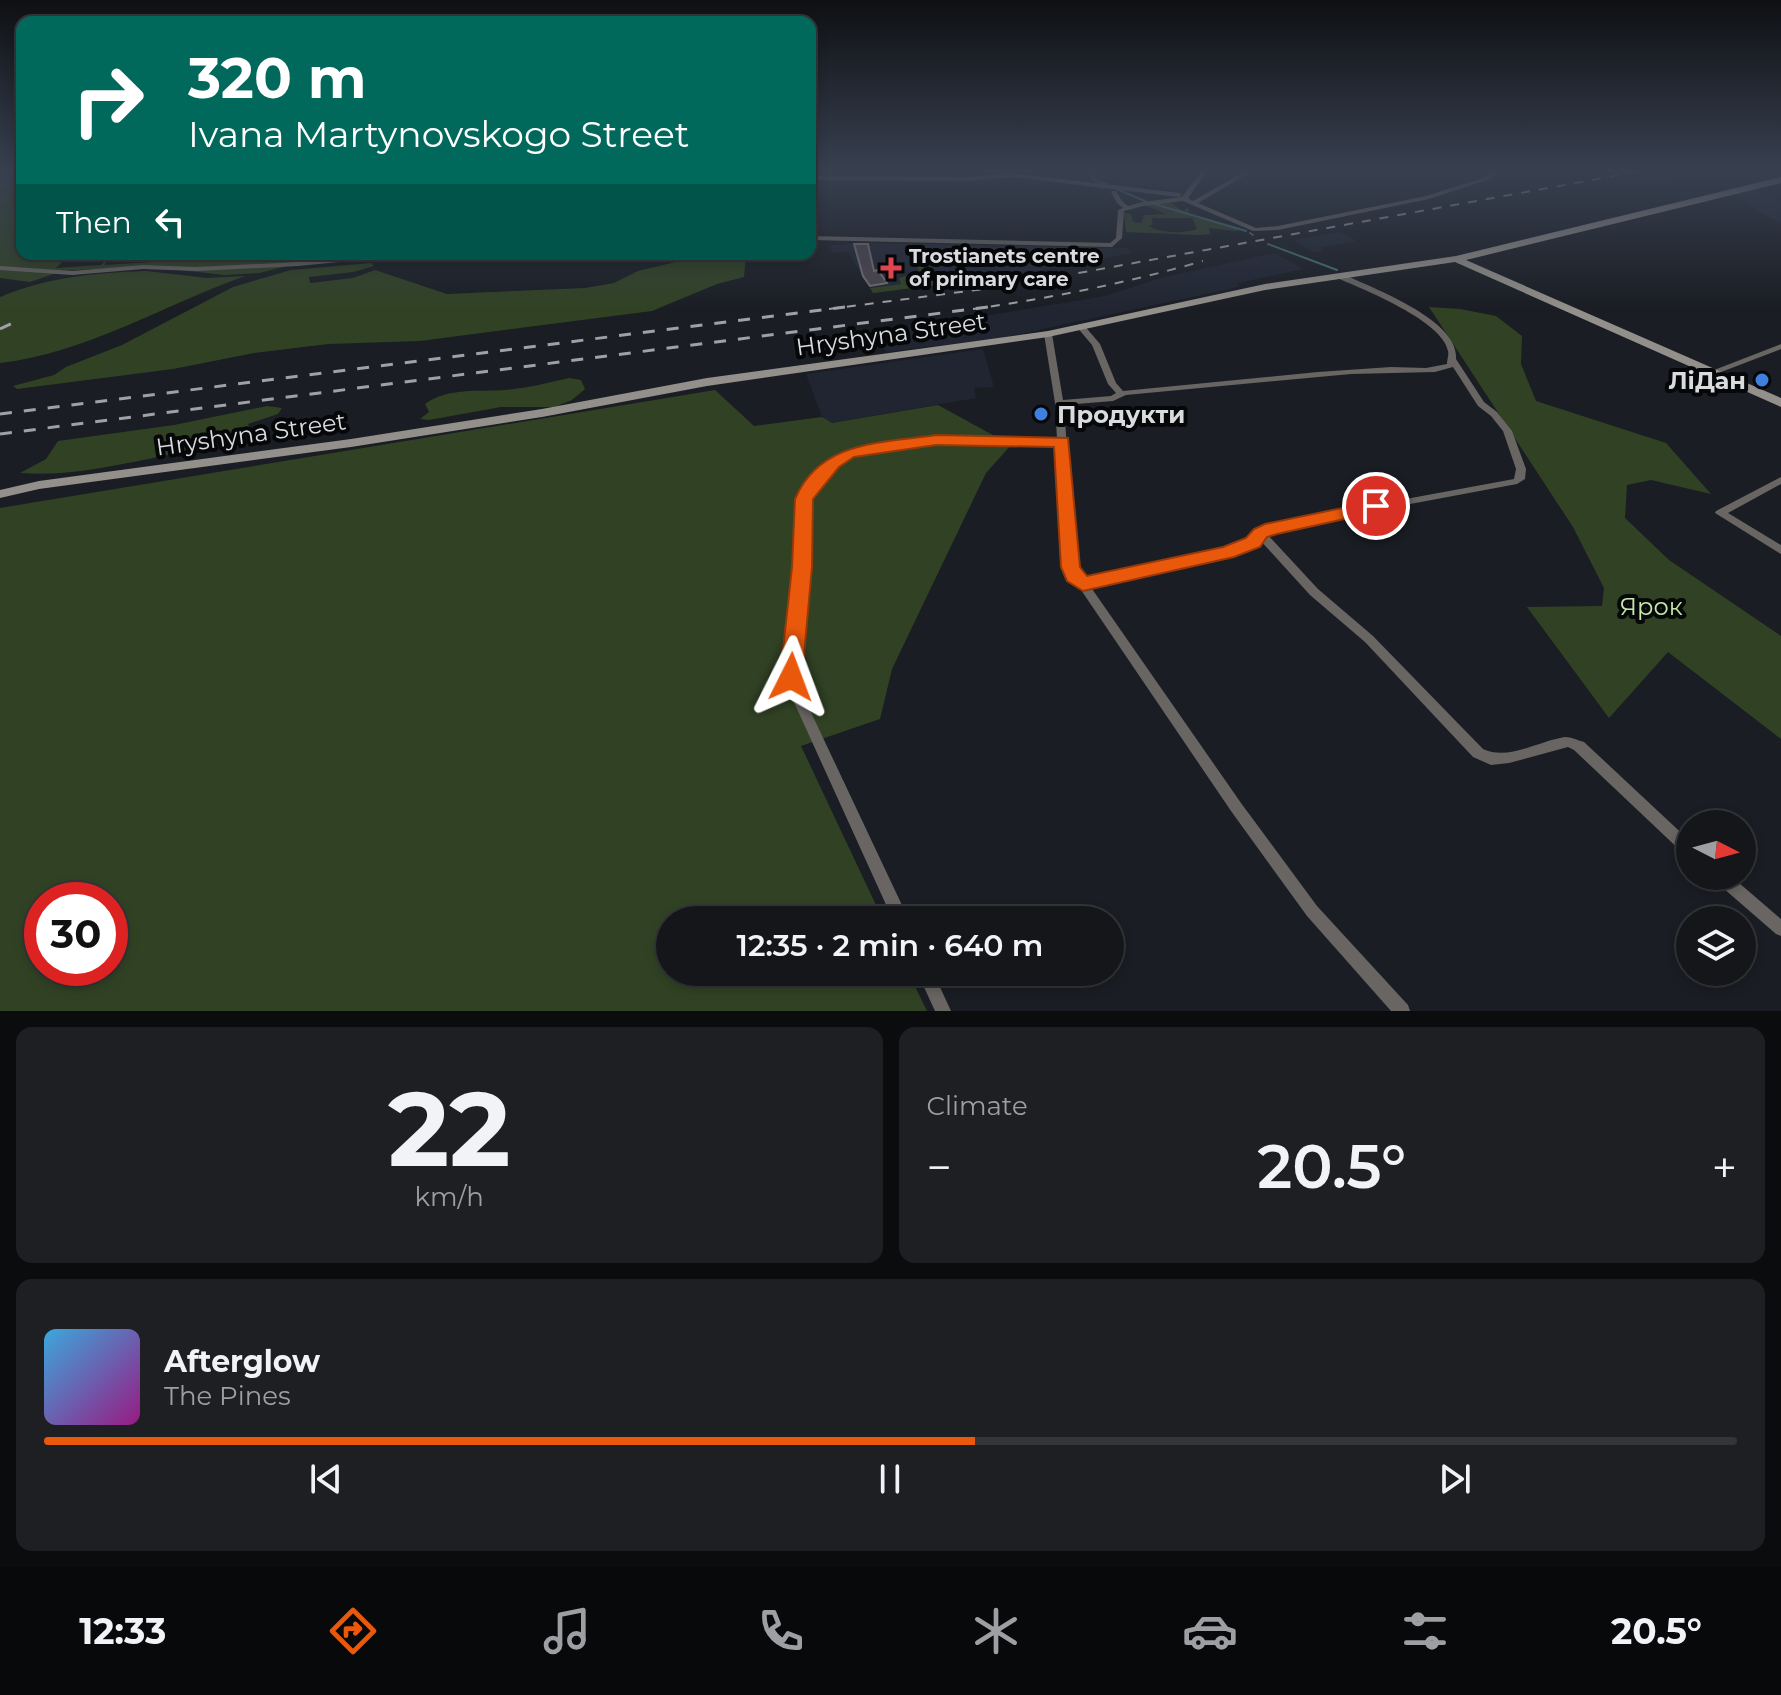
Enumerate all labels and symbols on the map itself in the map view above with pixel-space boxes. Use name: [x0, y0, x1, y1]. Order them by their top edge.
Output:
place label: Trostianets centre of primary care: [909, 244, 1100, 291]
marker: Trostianets centre of primary care: [880, 257, 902, 279]
street label: Hryshyna Street: [794, 306, 988, 362]
place label: ЛіДан: [1668, 366, 1746, 395]
marker: ЛіДан: [1753, 371, 1771, 389]
place label: Продукти: [1057, 400, 1185, 429]
marker: Продукти: [1032, 405, 1050, 423]
street label: Hryshyna Street: [154, 406, 348, 462]
pin: [1342, 472, 1410, 540]
park label: Ярок: [1619, 592, 1683, 621]
position arrow: [749, 635, 833, 719]
north arrow: [1676, 810, 1756, 890]
speed limit sign: 30: [24, 882, 128, 986]

